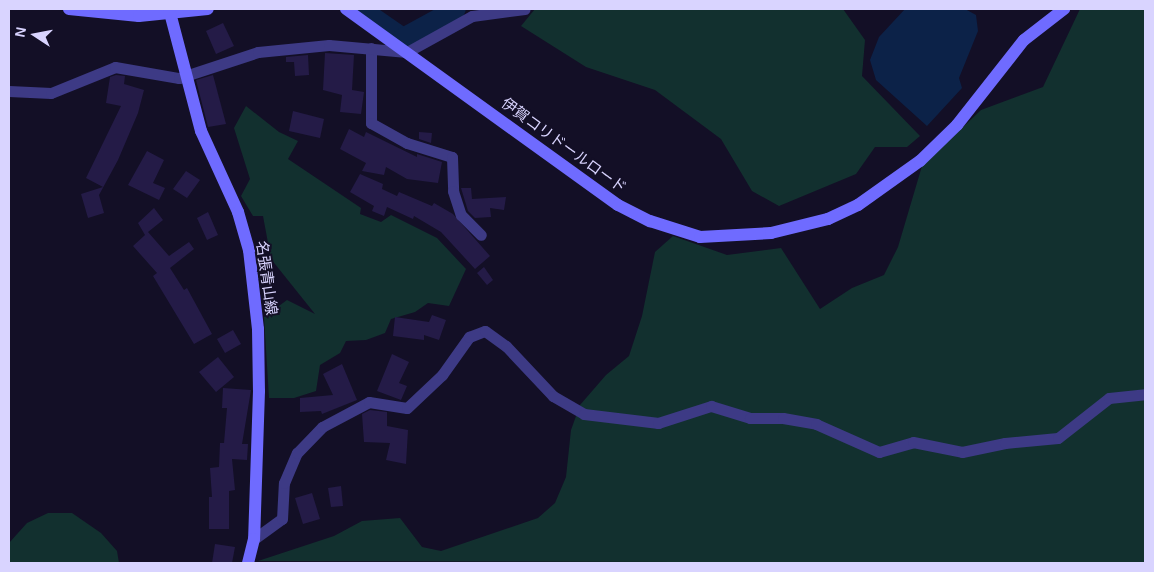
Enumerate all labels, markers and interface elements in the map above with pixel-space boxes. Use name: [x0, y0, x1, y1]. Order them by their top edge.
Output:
north arrow: [10, 10, 60, 60]
text: N: [11, 26, 29, 39]
street label: 伊賀コリドールロード: [498, 94, 630, 196]
street label: 名張青山線: [253, 240, 281, 316]

